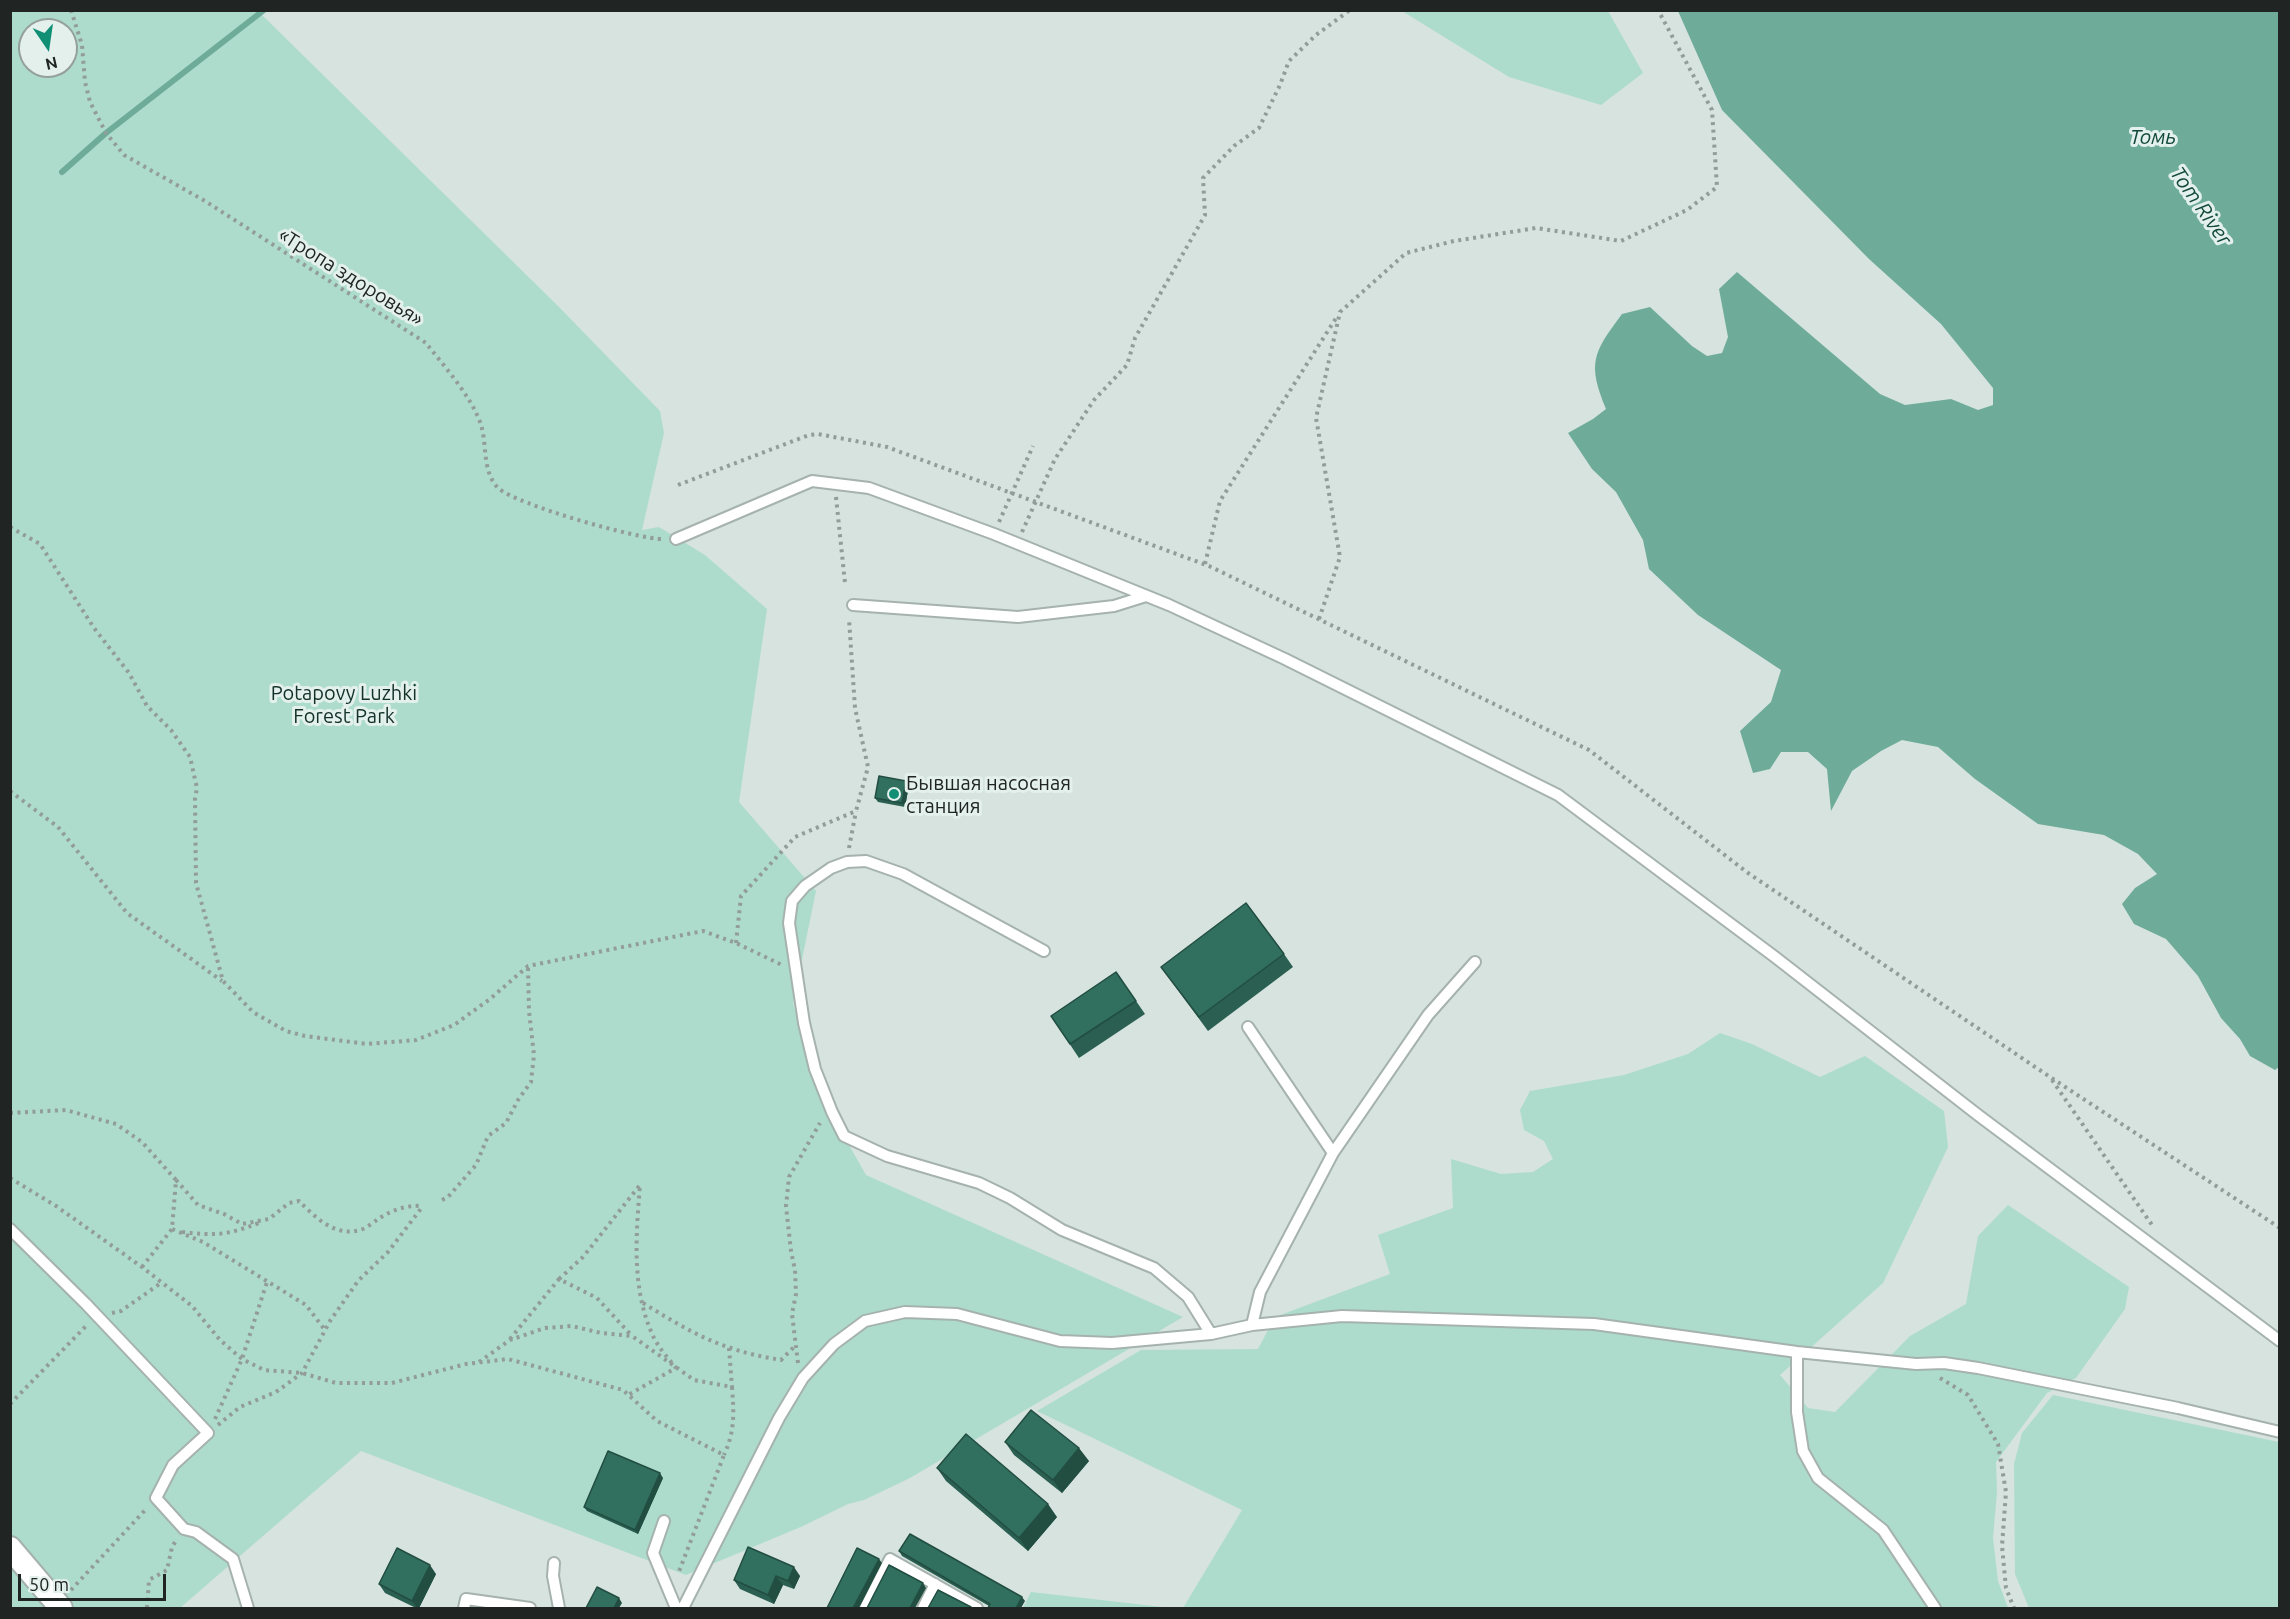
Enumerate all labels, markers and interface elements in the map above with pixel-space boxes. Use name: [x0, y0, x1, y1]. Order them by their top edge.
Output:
north arrow: [18, 18, 78, 78]
text: N: [44, 53, 59, 74]
water label: Томь: [2130, 124, 2176, 150]
water label: Tom River: [2165, 162, 2237, 250]
street label: «Тропа здоровья»: [274, 223, 428, 331]
park label: Potapovy Luzhki Forest Park: [271, 681, 417, 728]
place label: Бывшая насосная станция: [906, 771, 1071, 818]
marker: Бывшая насосная станция: [887, 787, 901, 801]
scale bar: [21, 1562, 170, 1600]
text: 50 m: [29, 1574, 69, 1594]

